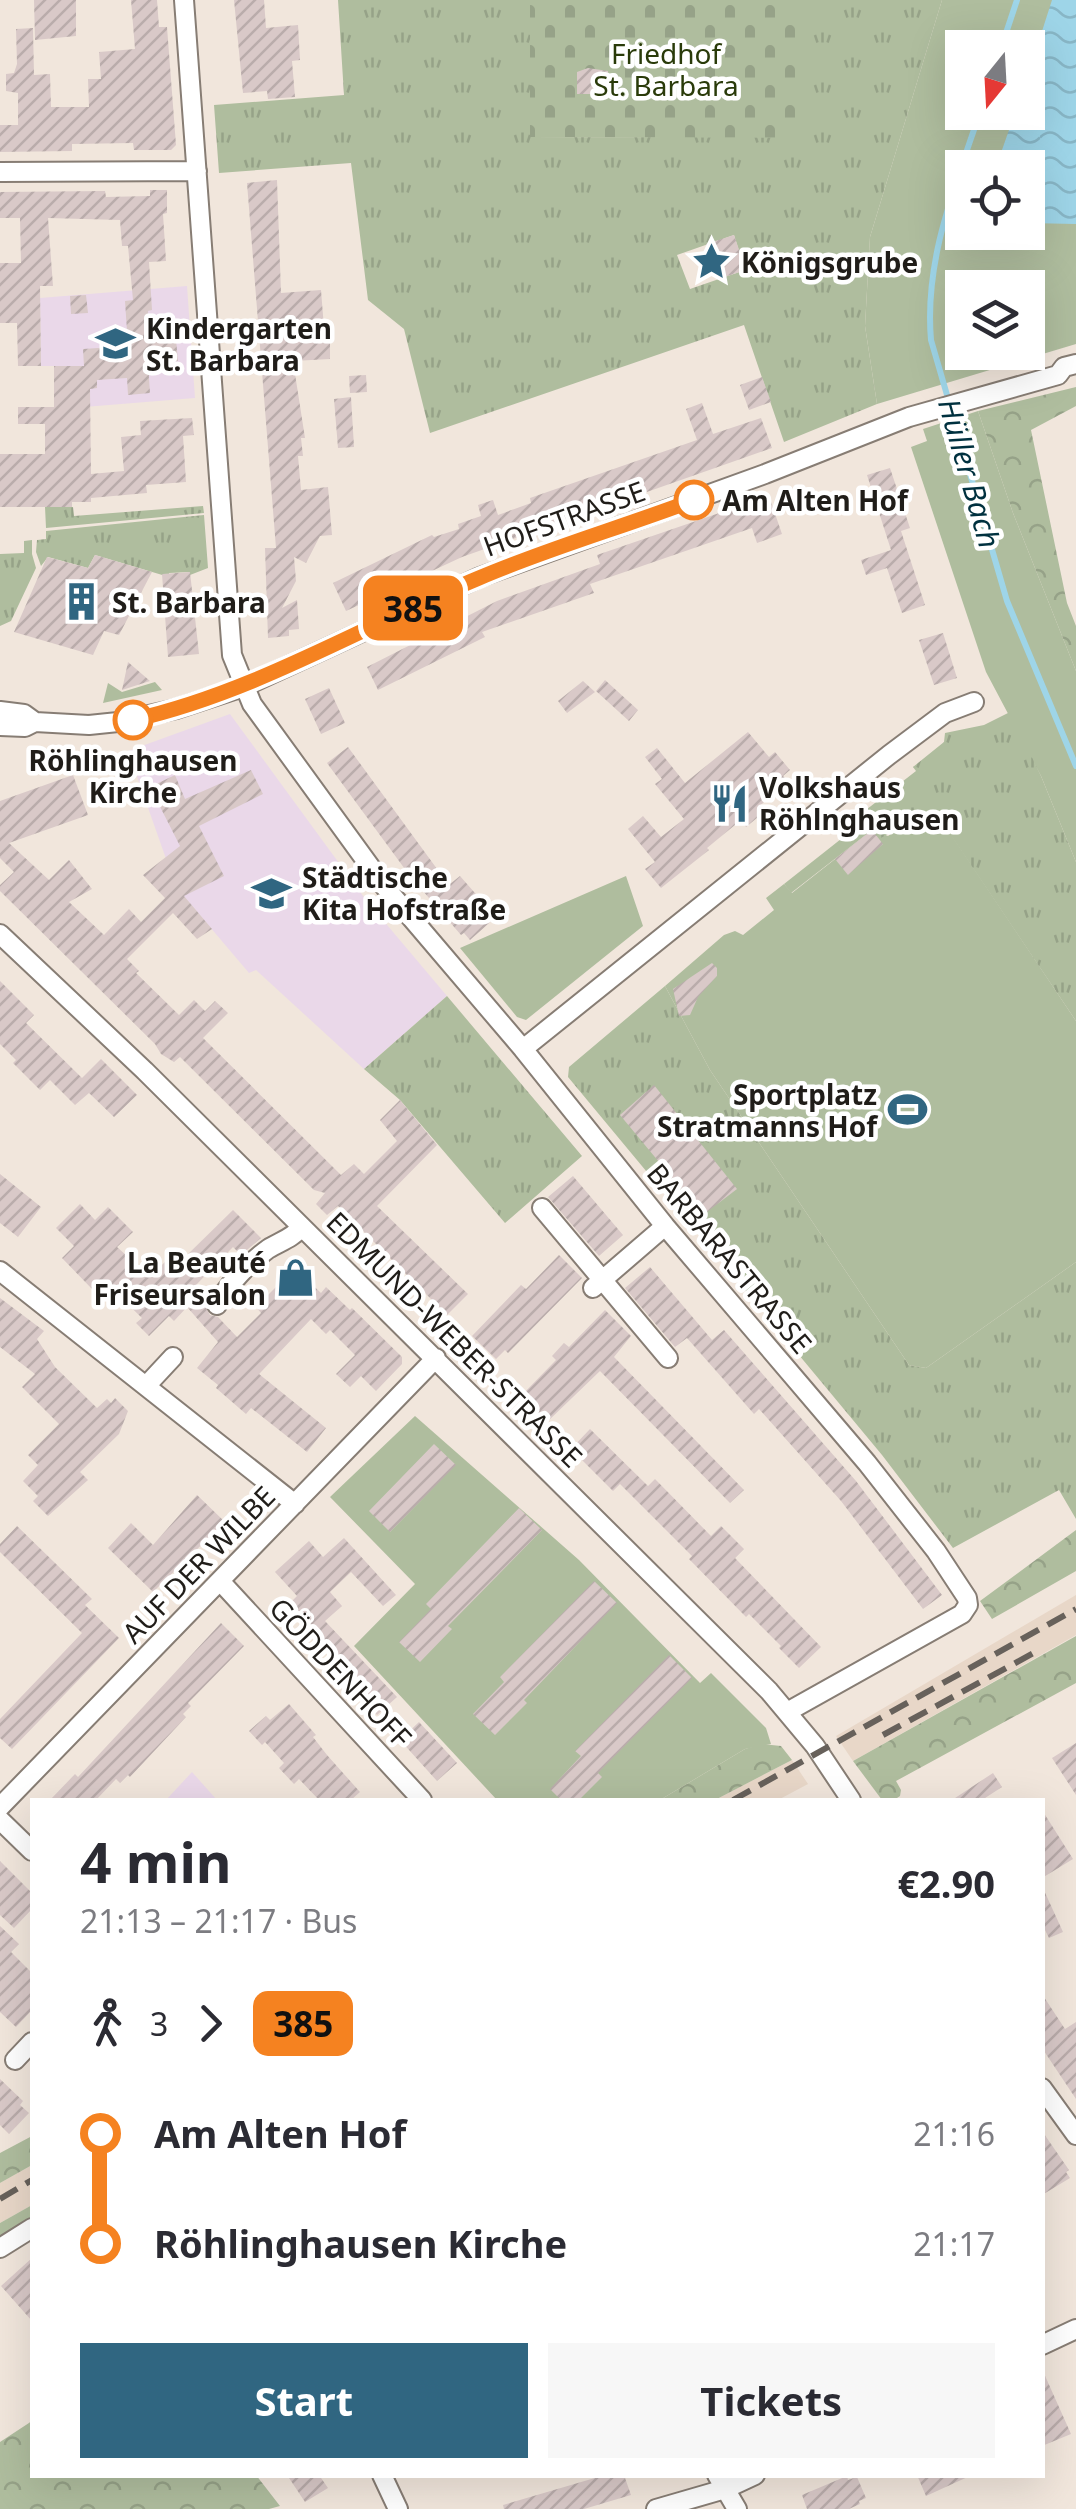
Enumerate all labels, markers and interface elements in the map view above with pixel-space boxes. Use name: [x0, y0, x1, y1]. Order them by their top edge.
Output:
north arrow: [945, 30, 1045, 130]
map controls: [945, 30, 1045, 370]
park label: Friedhof St. Barbara: [593, 34, 739, 104]
button: locate: [945, 150, 1045, 250]
place icon: Königsgrube: [690, 241, 732, 283]
place label: Königsgrube: [741, 243, 918, 281]
button: layers: [945, 270, 1045, 370]
place label: Kindergarten St. Barbara: [146, 309, 332, 379]
school or university icon: Kindergarten St. Barbara: [95, 323, 137, 365]
water label: Hüller Bach: [929, 393, 1011, 553]
street label: HOFSTRASSE: [478, 471, 650, 565]
marker: Am Alten Hof: [675, 481, 713, 519]
place label: Am Alten Hof: [722, 481, 910, 519]
line badge: 385: [356, 576, 470, 640]
building icon: St. Barbara: [61, 581, 103, 623]
place label: St. Barbara: [112, 583, 266, 621]
text: 385: [383, 585, 443, 632]
marker: Röhlinghausen Kirche: [114, 701, 152, 739]
place label: Röhlinghausen Kirche: [29, 741, 237, 811]
place label: Volkshaus Röhlnghausen: [759, 768, 959, 838]
restaurant icon: Volkshaus Röhlnghausen: [708, 782, 750, 824]
place label: Städtische Kita Hofstraße: [302, 858, 506, 928]
school or university icon: Städtische Kita Hofstraße: [251, 872, 293, 914]
place label: Sportplatz Stratmanns Hof: [657, 1075, 879, 1145]
sports icon: Sportplatz Stratmanns Hof: [886, 1089, 928, 1131]
street label: BARBARASTRASSE: [639, 1155, 821, 1361]
street label: EDMUND-WEBER-STRASSE: [319, 1203, 591, 1475]
place label: La Beauté Friseursalon: [93, 1243, 266, 1313]
shop icon: La Beauté Friseursalon: [275, 1257, 317, 1299]
street label: AUF DER WILBE: [113, 1477, 283, 1651]
street label: GÖDDENHOFF: [262, 1589, 420, 1755]
text: 4 min: [80, 1824, 232, 1899]
text: €2.90: [897, 1857, 995, 1909]
text: 21:13 – 21:17 · Bus: [80, 1899, 357, 1942]
icon: walk: [80, 1996, 135, 2051]
icon: forward: [183, 1996, 238, 2051]
text: 385: [273, 2000, 333, 2047]
text: 3: [150, 2002, 168, 2045]
text: Am Alten Hof: [154, 2107, 406, 2159]
text: 21:16: [913, 2112, 995, 2155]
text: Röhlinghausen Kirche: [154, 2217, 567, 2269]
text: 21:17: [913, 2222, 995, 2265]
button: Start: [80, 2343, 528, 2458]
button: Tickets: [548, 2343, 995, 2458]

